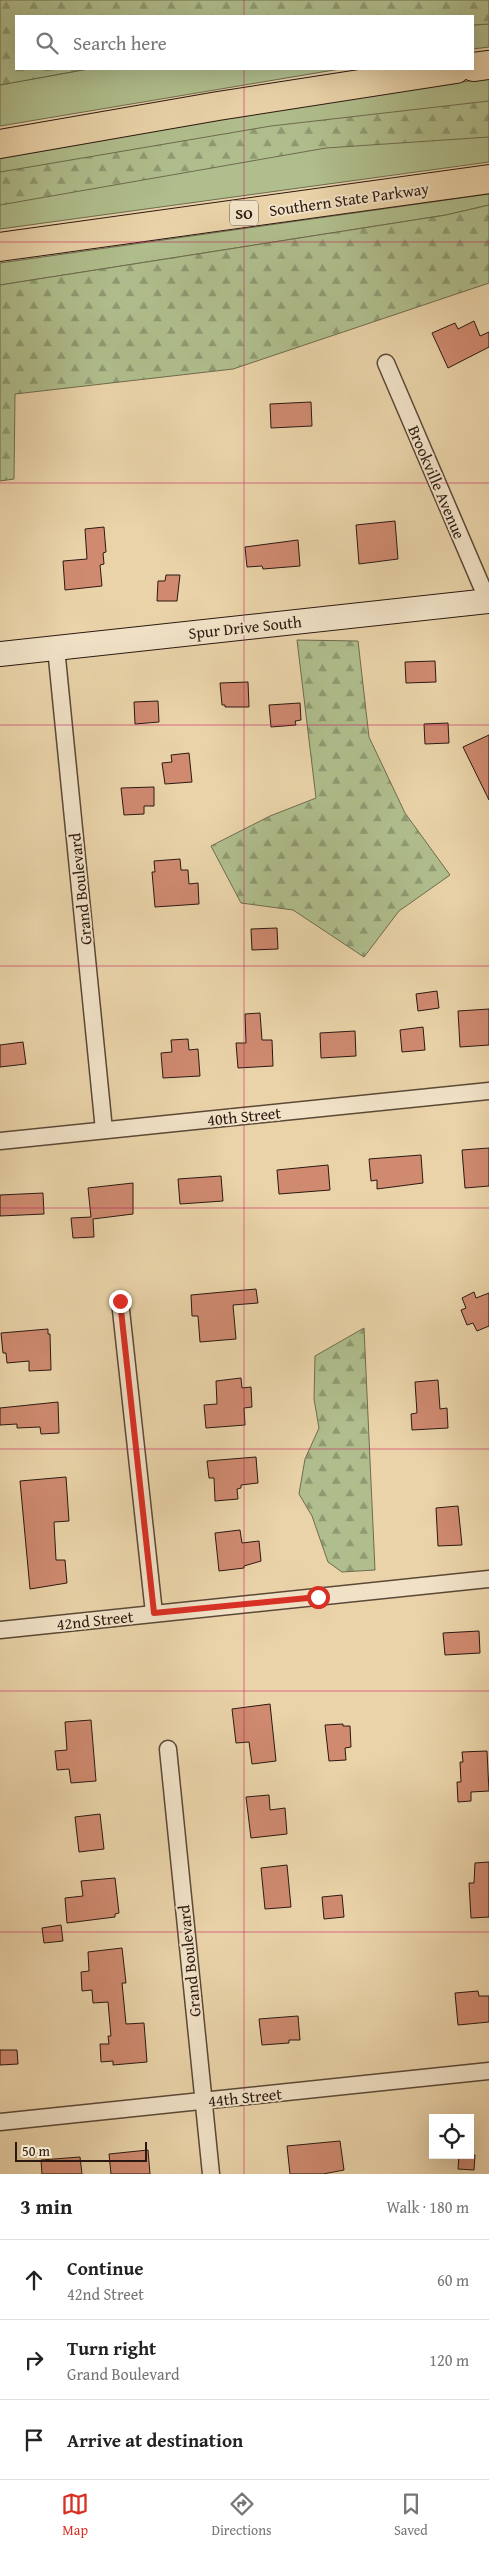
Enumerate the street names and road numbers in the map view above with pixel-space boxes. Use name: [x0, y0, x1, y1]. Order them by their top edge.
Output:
street label: Southern State Parkway: [268, 176, 430, 222]
road number: SO: [230, 200, 258, 226]
street label: Brookville Avenue: [402, 421, 472, 543]
street label: Spur Drive South: [187, 609, 303, 645]
street label: Grand Boulevard: [62, 831, 98, 946]
street label: 40th Street: [206, 1100, 282, 1132]
street label: 42nd Street: [55, 1604, 135, 1636]
street label: Grand Boulevard: [171, 1903, 207, 2018]
street label: 44th Street: [207, 2081, 283, 2113]

